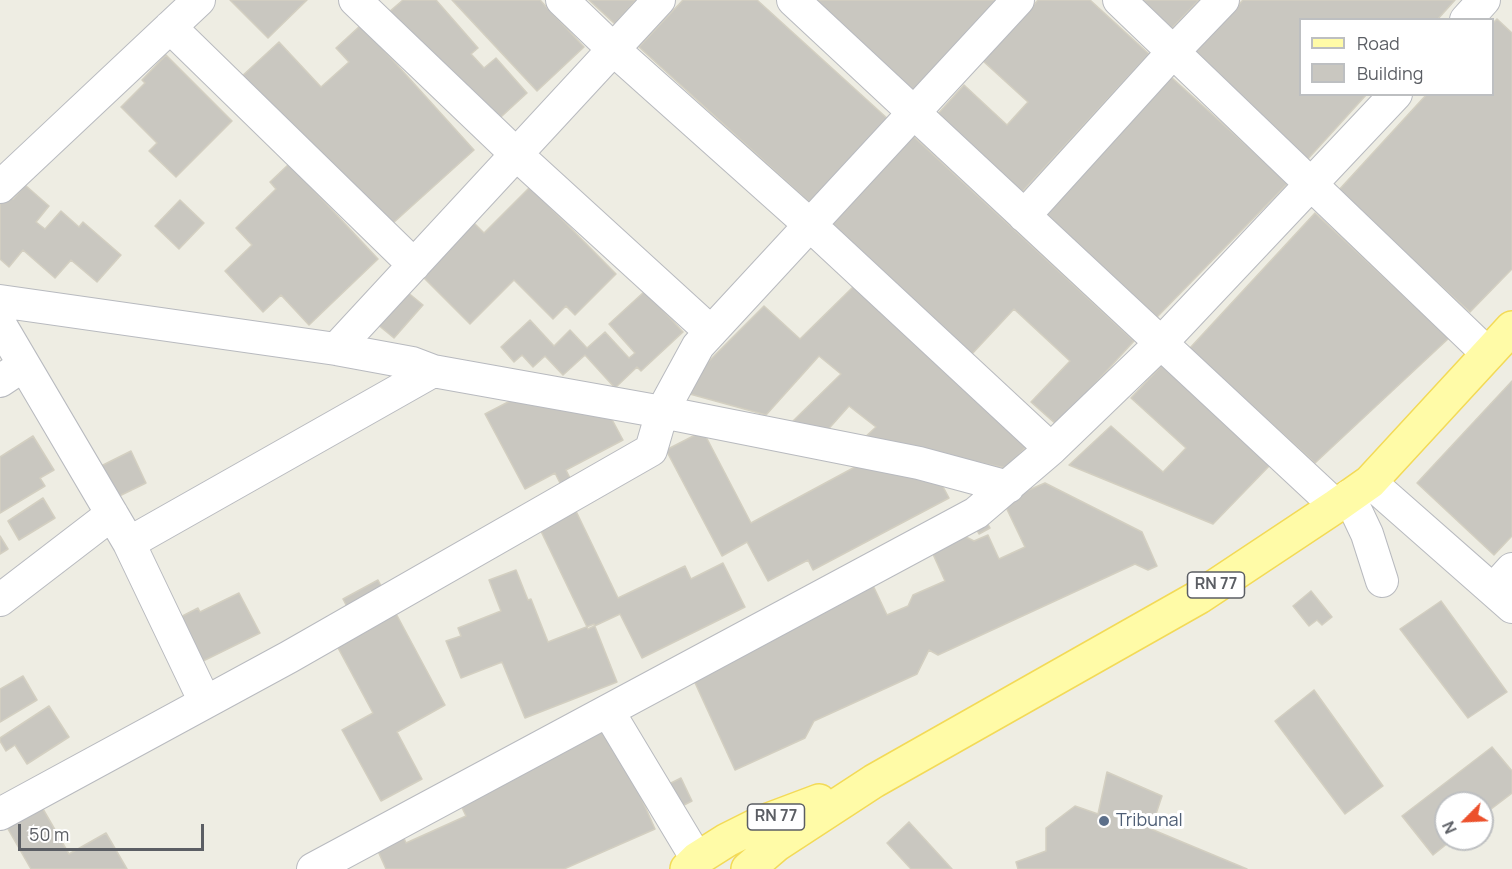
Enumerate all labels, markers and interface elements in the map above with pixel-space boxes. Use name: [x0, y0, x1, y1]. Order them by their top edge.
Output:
legend: [1299, 18, 1494, 96]
text: Road: [1357, 31, 1400, 55]
text: Building: [1357, 61, 1423, 85]
road number: RN 77: [1188, 572, 1244, 598]
north arrow: [1434, 791, 1494, 851]
road number: RN 77: [748, 804, 804, 830]
place label: Tribunal: [1116, 810, 1183, 832]
scale bar: [21, 812, 207, 850]
marker: Tribunal: [1097, 814, 1111, 828]
text: N: [1437, 818, 1462, 837]
text: 50 m: [29, 822, 69, 846]

